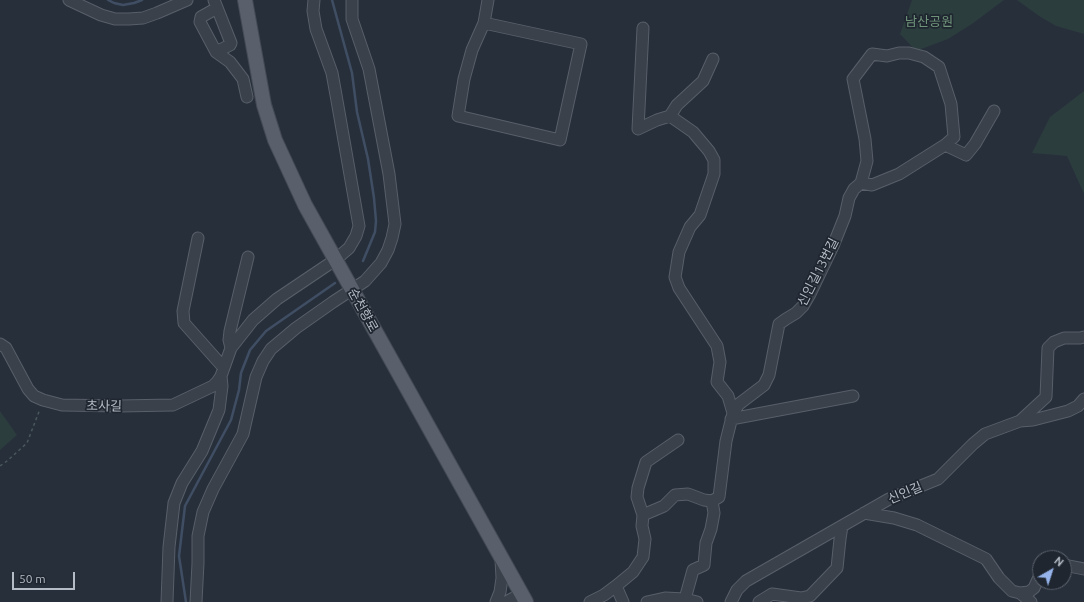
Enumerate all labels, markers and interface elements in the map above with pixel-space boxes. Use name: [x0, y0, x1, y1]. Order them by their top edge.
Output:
park label: 남산공원: [905, 14, 953, 30]
street label: 신인길13번길: [794, 235, 842, 309]
street label: 순천향로: [345, 285, 381, 335]
street label: 초사길: [86, 398, 122, 414]
street label: 신인길: [885, 479, 925, 507]
north arrow: [1032, 550, 1072, 590]
text: N: [1052, 554, 1066, 569]
scale bar: [14, 564, 77, 590]
text: 50 m: [19, 572, 46, 585]

